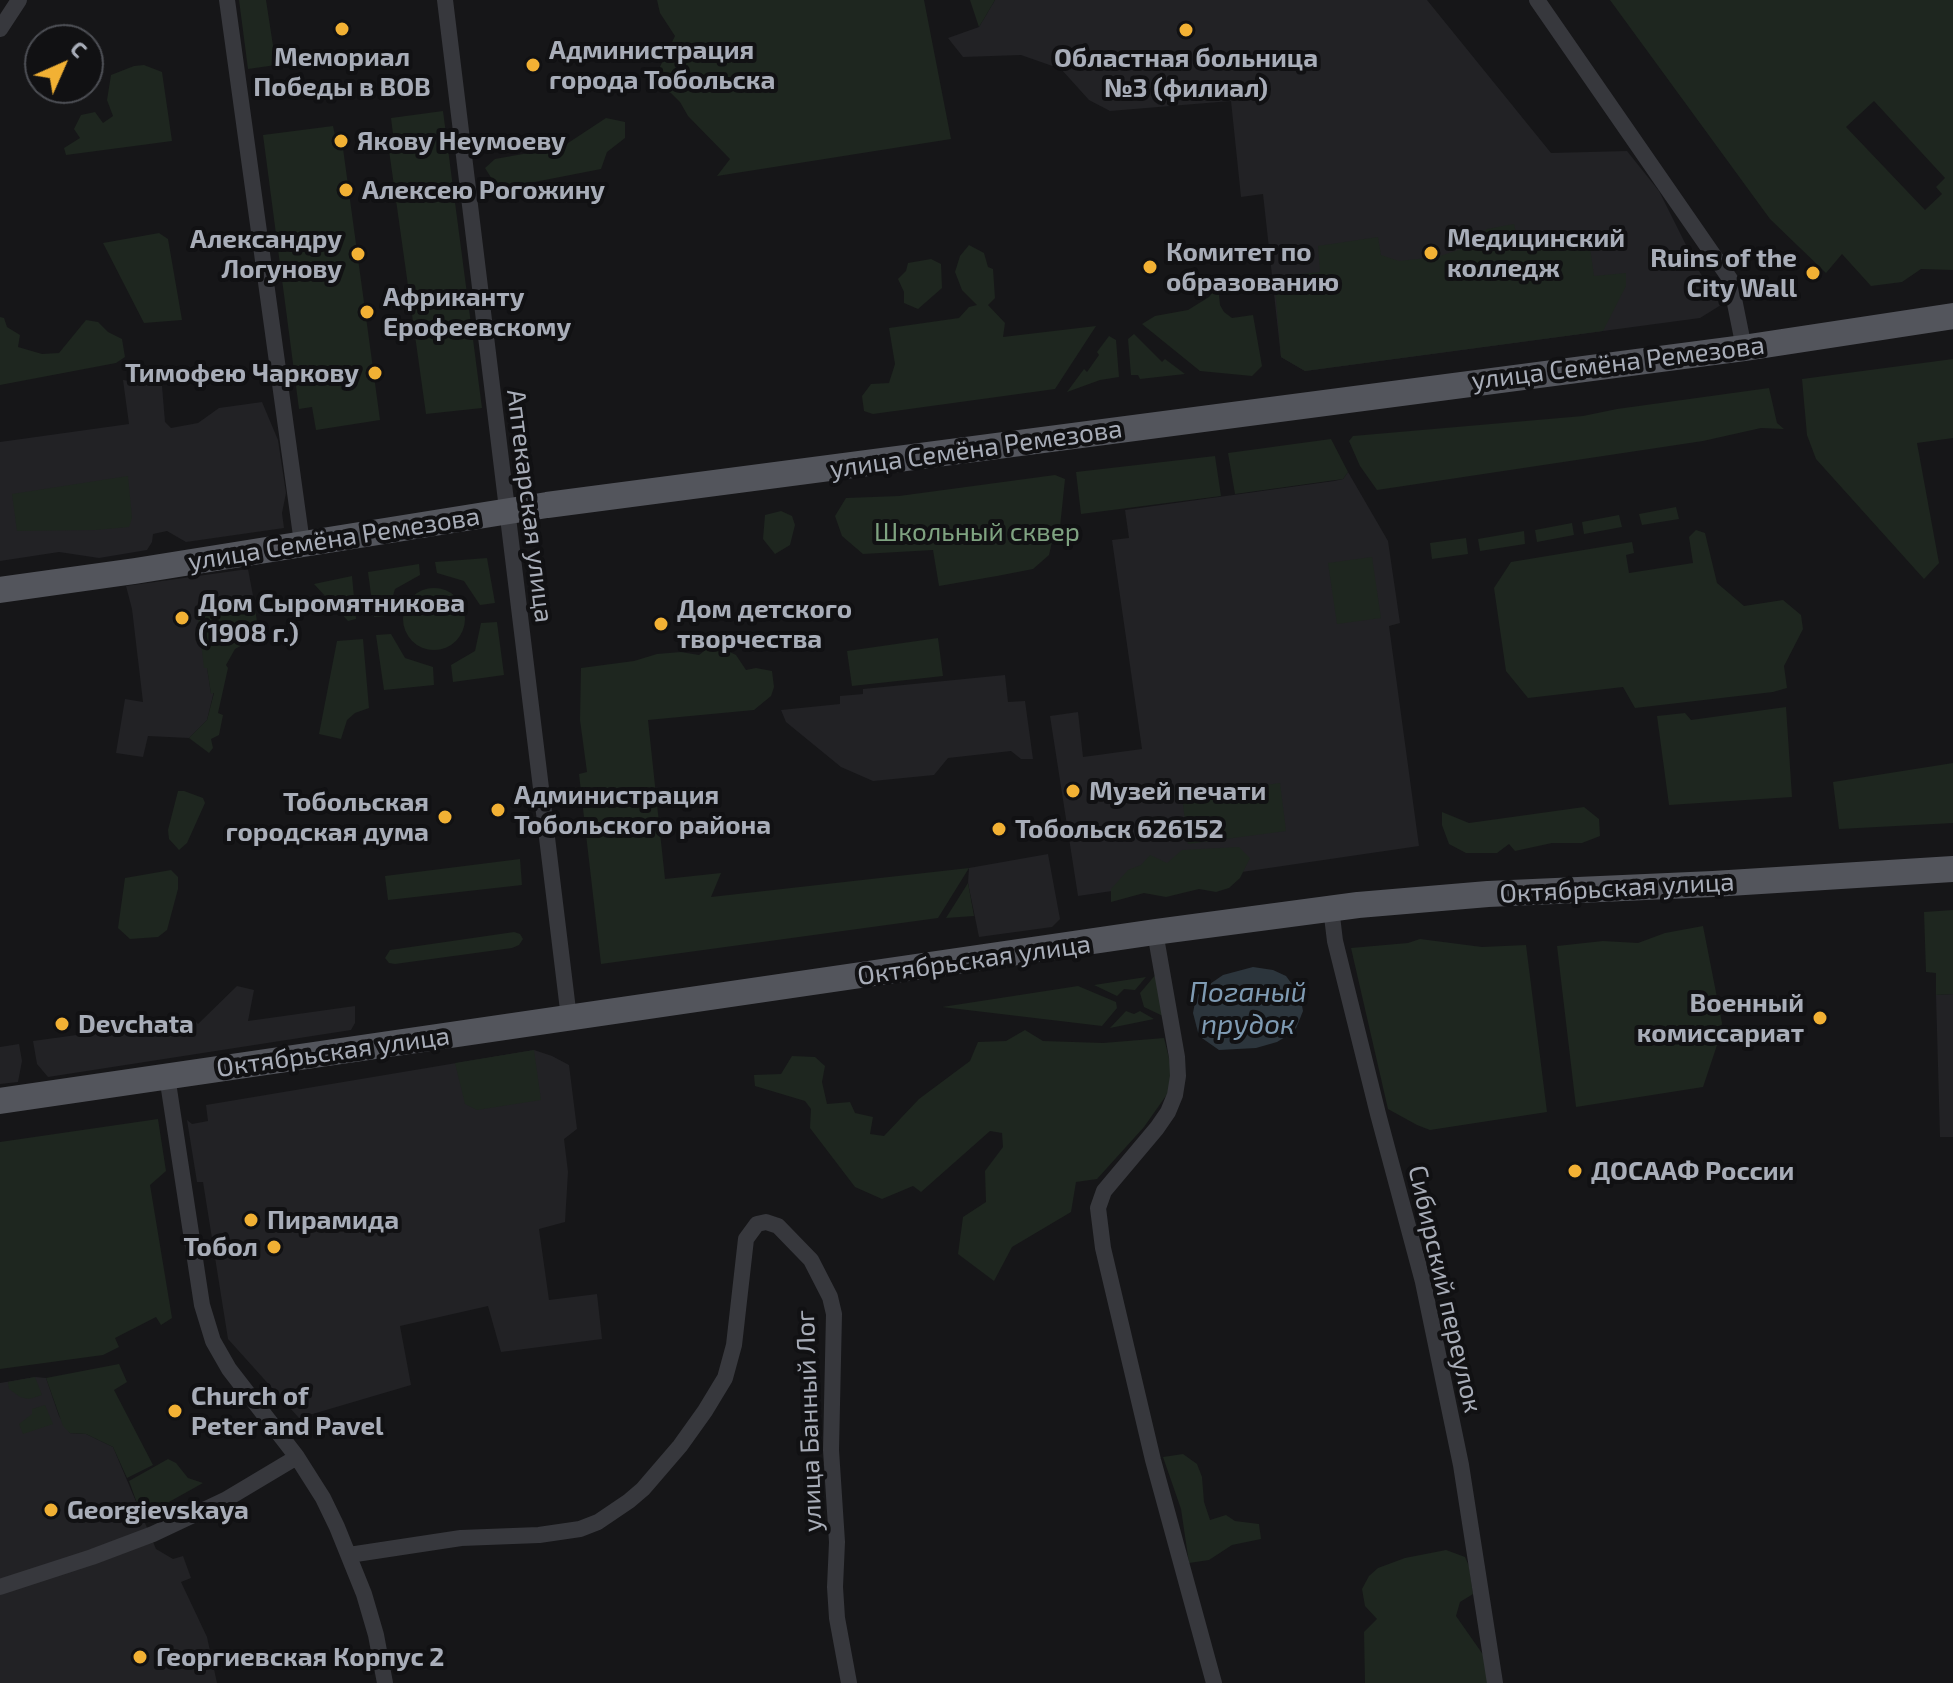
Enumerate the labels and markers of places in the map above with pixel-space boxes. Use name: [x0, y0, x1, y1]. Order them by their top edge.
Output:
marker: Мемориал Победы в ВОВ: [333, 20, 351, 38]
marker: Областная больница №3 (филиал): [1177, 21, 1195, 39]
place label: Администрация города Тобольска: [549, 34, 775, 96]
place label: Мемориал Победы в ВОВ: [253, 41, 431, 102]
place label: Областная больница №3 (филиал): [1054, 42, 1318, 104]
marker: Администрация города Тобольска: [524, 56, 542, 74]
place label: Якову Неумоеву: [357, 125, 566, 157]
marker: Якову Неумоеву: [332, 132, 350, 150]
place label: Алексею Рогожину: [362, 174, 605, 206]
marker: Алексею Рогожину: [337, 181, 355, 199]
place label: Медицинский колледж: [1447, 222, 1625, 284]
place label: Александру Логунову: [190, 223, 342, 284]
place label: Комитет по образованию: [1166, 236, 1339, 298]
place label: Ruins of the City Wall: [1650, 242, 1797, 304]
marker: Медицинский колледж: [1422, 244, 1440, 262]
marker: Александру Логунову: [349, 245, 367, 263]
marker: Комитет по образованию: [1141, 258, 1159, 276]
marker: Ruins of the City Wall: [1804, 264, 1822, 282]
place label: Африканту Ерофеевскому: [383, 281, 571, 342]
marker: Африканту Ерофеевскому: [358, 303, 376, 321]
place label: Тимофею Чаркову: [125, 357, 359, 389]
marker: Тимофею Чаркову: [366, 364, 384, 382]
place label: Дом Сыромятникова (1908 г.): [198, 587, 465, 648]
place label: Дом детского творчества: [677, 593, 852, 654]
marker: Дом Сыромятникова (1908 г.): [173, 609, 191, 627]
marker: Дом детского творчества: [652, 615, 670, 633]
place label: Музей печати: [1089, 775, 1266, 807]
place label: Администрация Тобольского района: [514, 779, 771, 840]
marker: Музей печати: [1064, 782, 1082, 800]
place label: Тобольская городская дума: [225, 786, 429, 848]
marker: Администрация Тобольского района: [489, 801, 507, 819]
marker: Тобольская городская дума: [436, 808, 454, 826]
place label: Тобольск 626152: [1015, 813, 1224, 845]
marker: Тобольск 626152: [990, 820, 1008, 838]
place label: Военный комиссариат: [1637, 987, 1804, 1048]
place label: Devchata: [78, 1008, 194, 1040]
marker: Военный комиссариат: [1811, 1009, 1829, 1027]
marker: Devchata: [53, 1015, 71, 1033]
place label: ДОСААФ России: [1591, 1155, 1794, 1187]
marker: ДОСААФ России: [1566, 1162, 1584, 1180]
place label: Пирамида: [267, 1204, 399, 1236]
marker: Пирамида: [242, 1211, 260, 1229]
place label: Тобол: [183, 1231, 258, 1263]
marker: Тобол: [265, 1238, 283, 1256]
place label: Church of Peter and Pavel: [191, 1380, 384, 1442]
marker: Church of Peter and Pavel: [166, 1402, 184, 1420]
place label: Georgievskaya: [67, 1494, 249, 1526]
marker: Georgievskaya: [42, 1501, 60, 1519]
place label: Георгиевская Корпус 2: [156, 1641, 444, 1673]
marker: Георгиевская Корпус 2: [131, 1648, 149, 1666]

